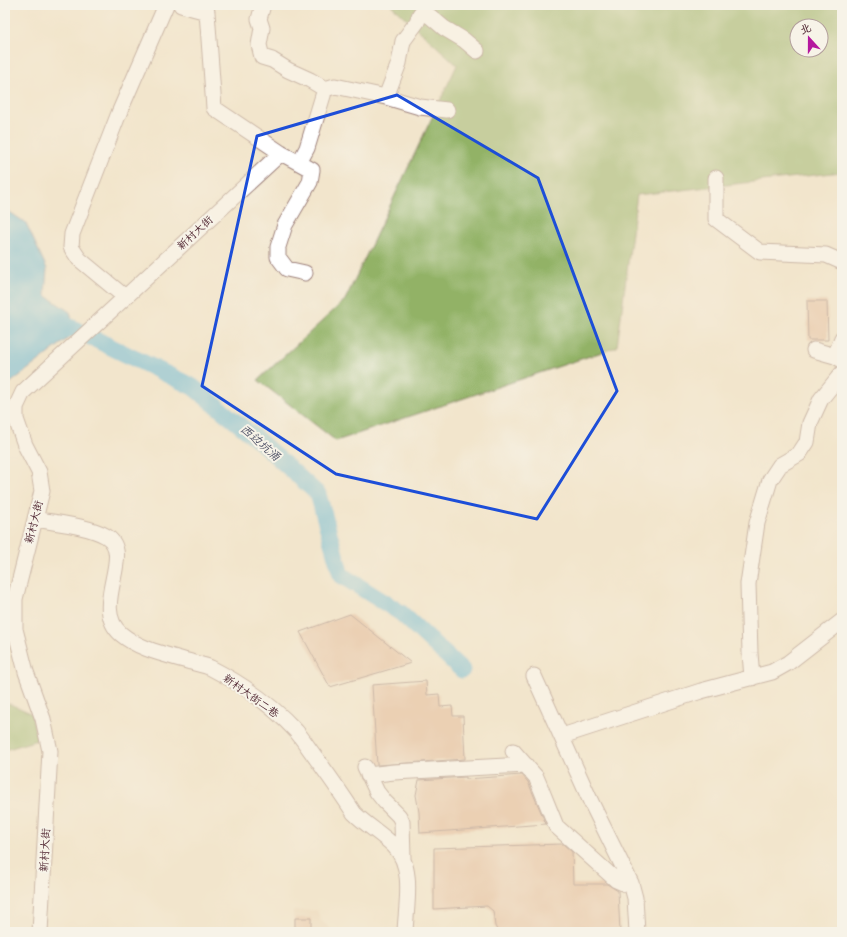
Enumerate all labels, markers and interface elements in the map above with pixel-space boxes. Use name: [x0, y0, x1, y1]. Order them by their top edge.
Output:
north arrow: [789, 18, 829, 58]
text: 北: [798, 21, 813, 37]
street label: 新村大街: [174, 213, 216, 253]
water label: 西边坑涌: [237, 422, 284, 465]
street label: 新村大街: [22, 498, 46, 545]
street label: 新村大街二巷: [220, 671, 282, 721]
street label: 新村大街: [37, 827, 53, 872]

